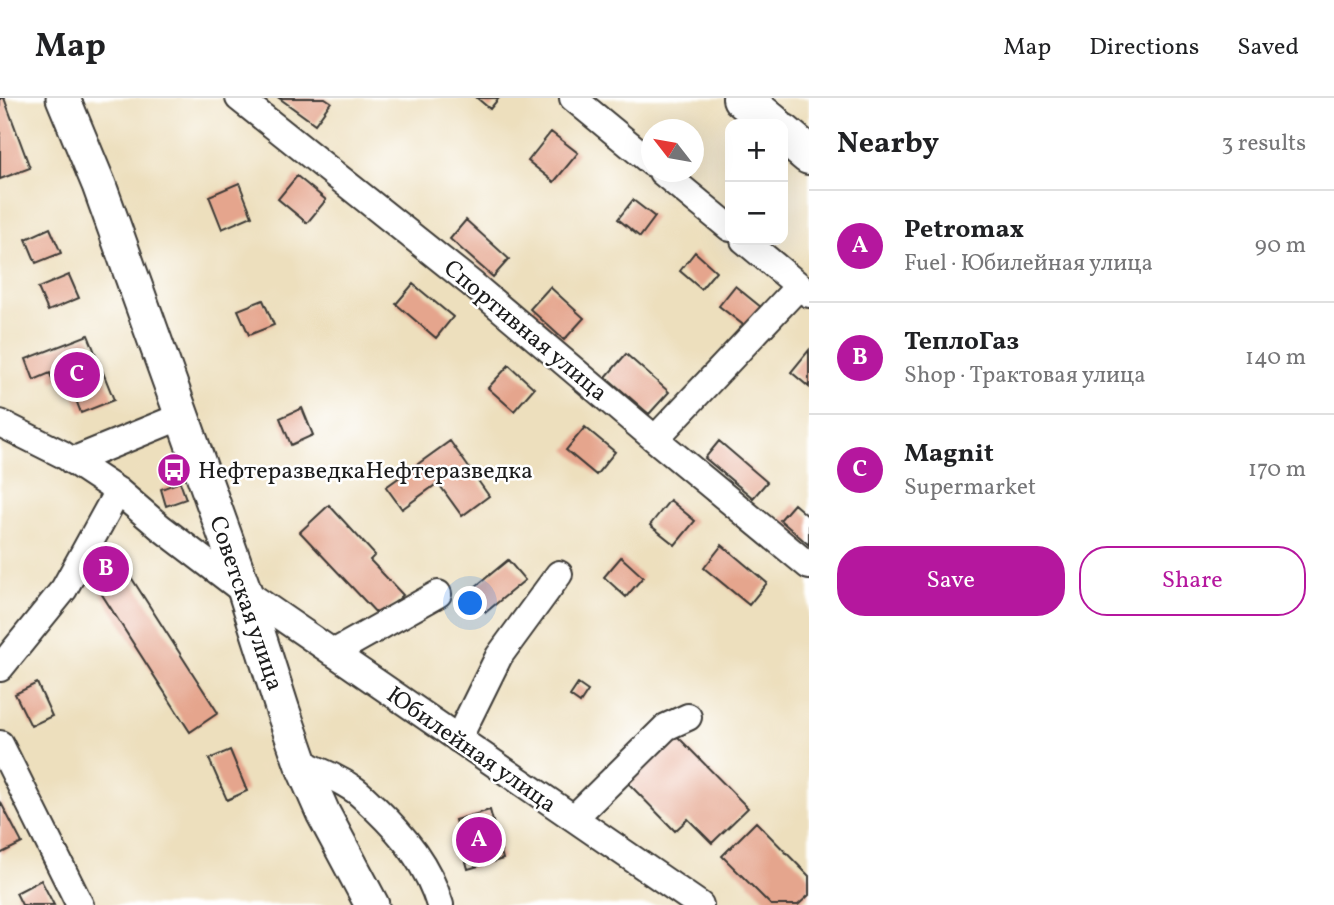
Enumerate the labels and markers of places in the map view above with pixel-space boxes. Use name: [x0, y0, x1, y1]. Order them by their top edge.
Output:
pin: C: [54, 349, 100, 401]
bus stop icon: НефтеразведкаНефтеразведка: [155, 451, 193, 489]
place label: НефтеразведкаНефтеразведка: [198, 455, 533, 489]
pin: B: [83, 543, 129, 595]
pin: A: [456, 814, 502, 866]

